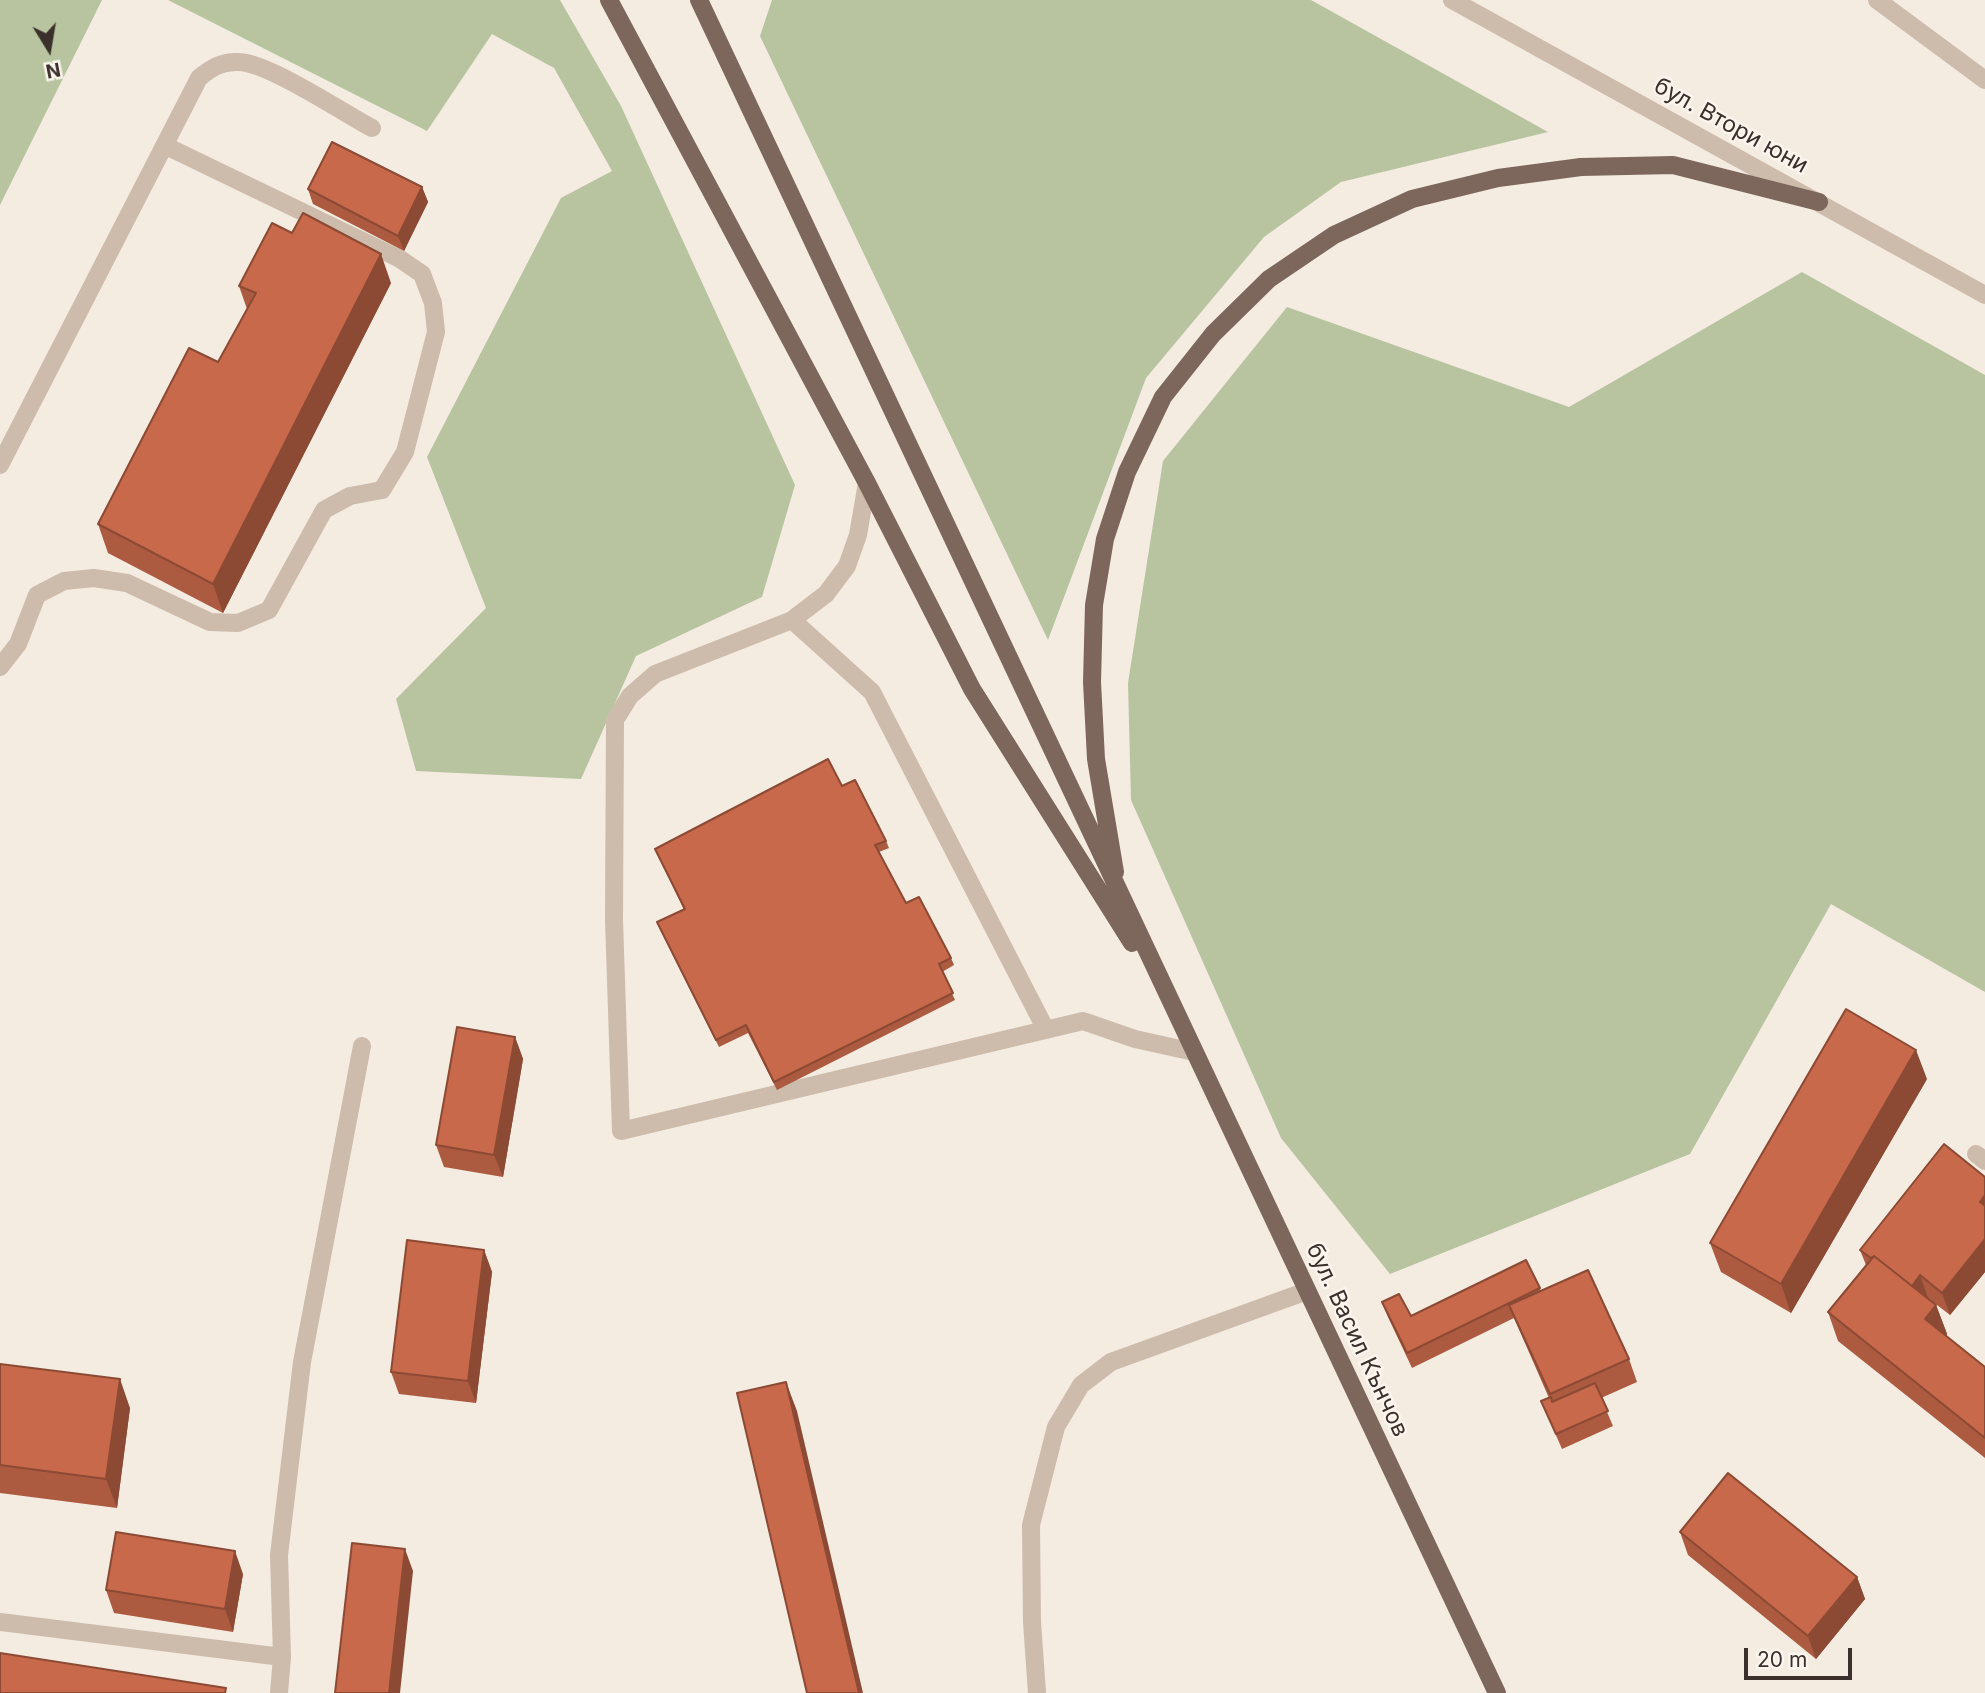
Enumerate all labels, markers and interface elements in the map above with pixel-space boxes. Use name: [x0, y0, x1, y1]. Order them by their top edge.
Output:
north arrow: [14, 14, 84, 84]
text: N: [44, 57, 62, 83]
street label: бул. Втори юни: [1649, 72, 1813, 180]
street label: бул. Васил Кънчов: [1300, 1239, 1414, 1441]
scale bar: [1747, 1634, 1856, 1678]
text: 20 m: [1757, 1647, 1807, 1672]

